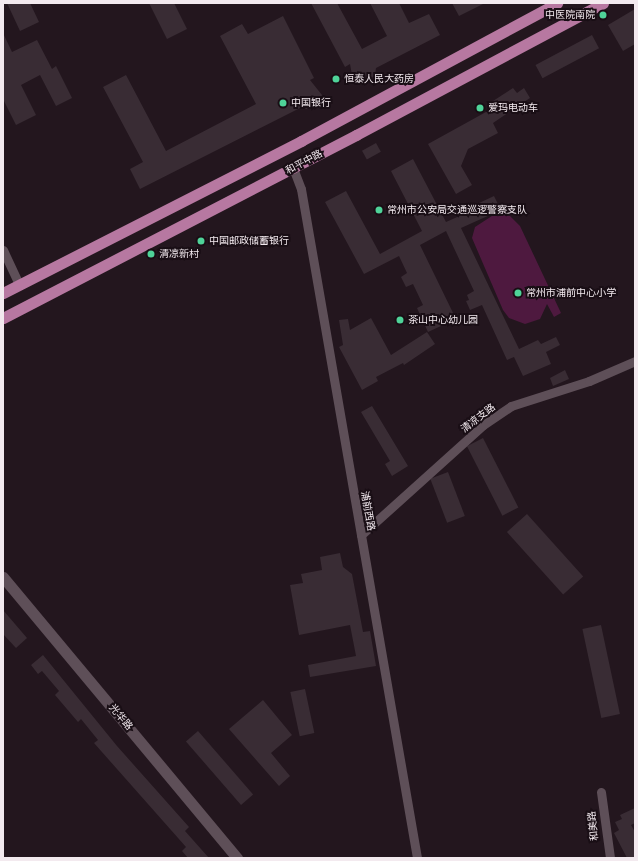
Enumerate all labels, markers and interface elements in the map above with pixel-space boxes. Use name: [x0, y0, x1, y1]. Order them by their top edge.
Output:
place label: 中医院南院: [545, 9, 595, 21]
marker: 中医院南院: [598, 10, 608, 20]
place label: 恒泰人民大药房: [344, 73, 414, 85]
marker: 恒泰人民大药房: [331, 74, 341, 84]
place label: 中国银行: [291, 97, 331, 109]
marker: 中国银行: [278, 98, 288, 108]
place label: 爱玛电动车: [488, 102, 538, 114]
marker: 爱玛电动车: [475, 103, 485, 113]
street label: 和平中路: [284, 147, 324, 177]
place label: 常州市公安局交通巡逻警察支队: [387, 204, 527, 216]
marker: 常州市公安局交通巡逻警察支队: [374, 205, 384, 215]
place label: 中国邮政储蓄银行: [209, 235, 289, 247]
marker: 中国邮政储蓄银行: [196, 236, 206, 246]
place label: 清凉新村: [159, 248, 199, 260]
marker: 清凉新村: [146, 249, 156, 259]
place label: 常州市浦前中心小学: [526, 287, 616, 299]
marker: 常州市浦前中心小学: [513, 288, 523, 298]
place label: 茶山中心幼儿园: [408, 314, 478, 326]
marker: 茶山中心幼儿园: [395, 315, 405, 325]
street label: 清凉支路: [459, 401, 497, 435]
street label: 浦前西路: [359, 490, 377, 532]
street label: 光华路: [107, 702, 135, 732]
street label: 和美路: [585, 810, 601, 842]

